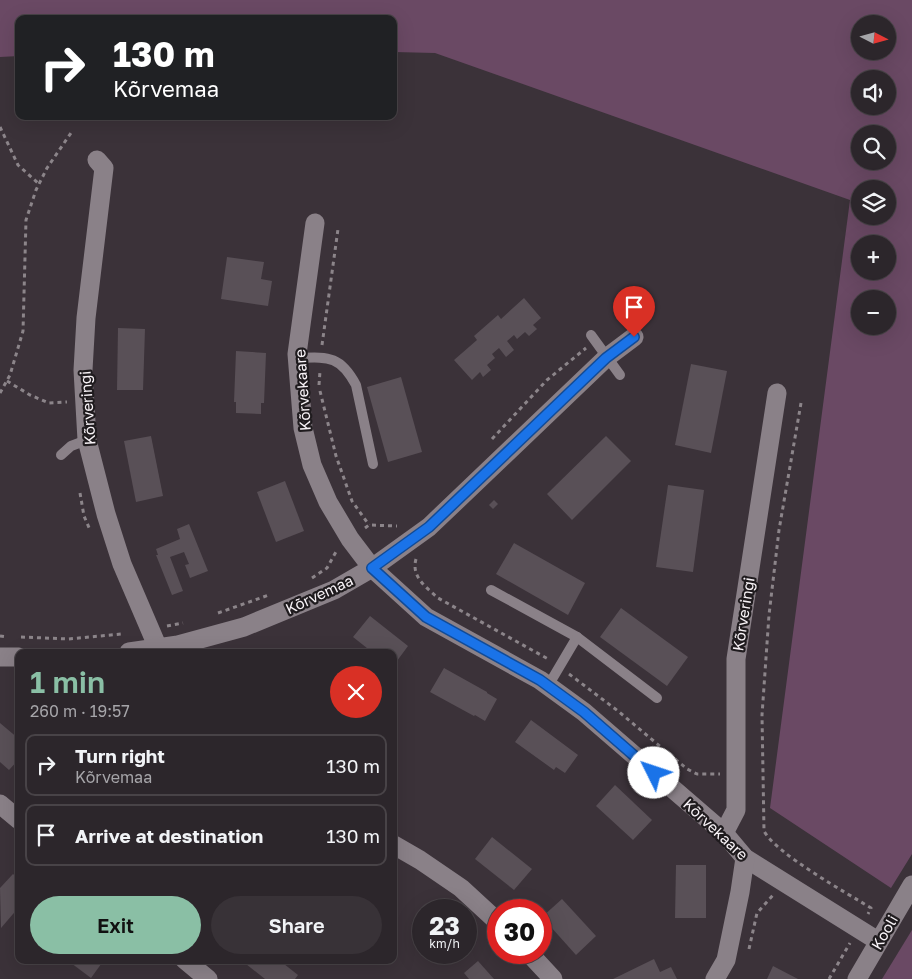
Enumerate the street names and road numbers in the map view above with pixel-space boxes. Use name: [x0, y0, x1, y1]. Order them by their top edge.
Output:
street label: Kõrvekaare: [290, 348, 314, 431]
street label: Kõrveringi: [75, 370, 99, 446]
street label: Kõrvemaa: [282, 571, 356, 617]
street label: Kõrveringi: [728, 576, 758, 652]
street label: Kõrvekaare: [680, 795, 752, 864]
street label: Kooli: [867, 912, 901, 952]

